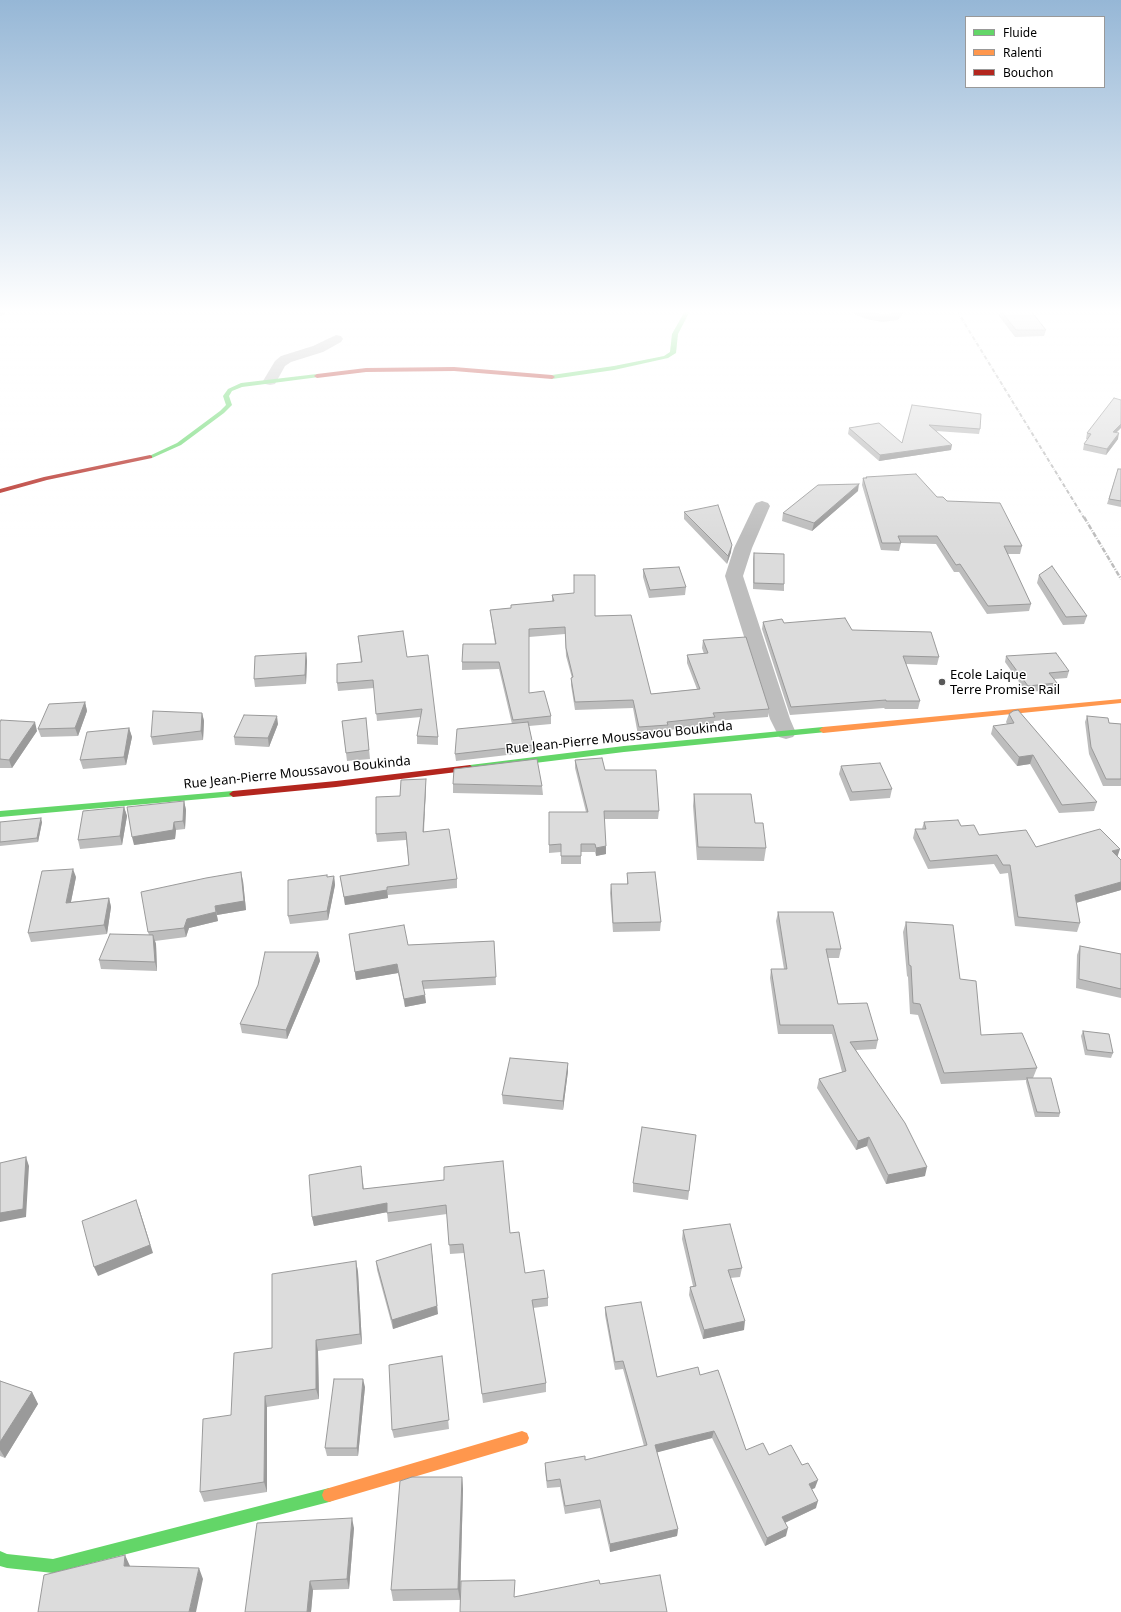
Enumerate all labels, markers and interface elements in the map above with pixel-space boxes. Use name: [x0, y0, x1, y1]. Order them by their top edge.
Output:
legend: [965, 16, 1105, 88]
text: Fluide: [1003, 24, 1037, 41]
text: Ralenti: [1003, 44, 1042, 61]
text: Bouchon: [1003, 64, 1053, 81]
place label: Ecole Laique Terre Promise Rail: [950, 667, 1060, 698]
marker: Ecole Laique Terre Promise Rail: [937, 677, 947, 687]
street label: Rue Jean-Pierre Moussavou Boukinda: [505, 718, 733, 758]
street label: Rue Jean-Pierre Moussavou Boukinda: [183, 753, 411, 793]

